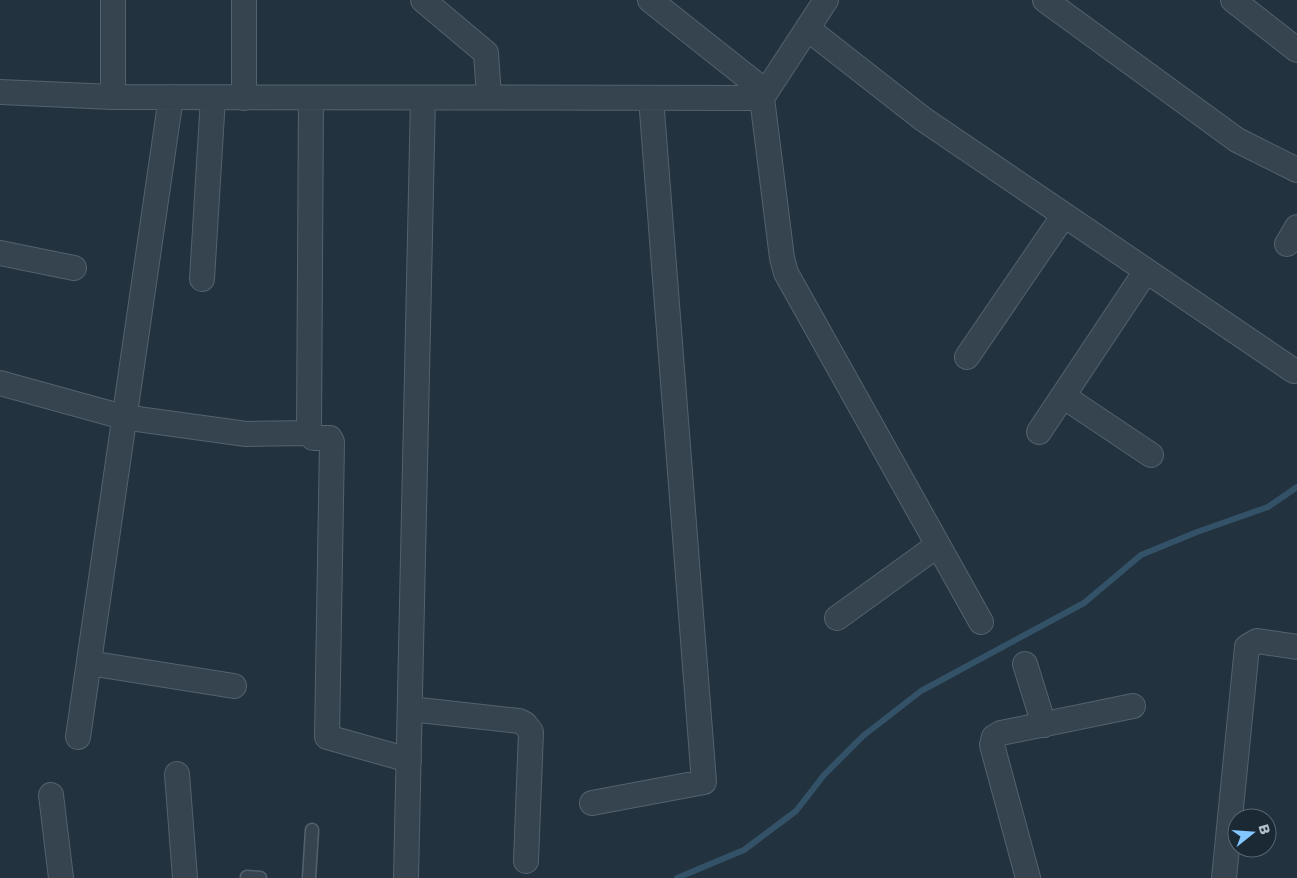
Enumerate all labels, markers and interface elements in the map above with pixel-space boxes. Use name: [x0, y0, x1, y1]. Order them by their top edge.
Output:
north arrow: [1227, 808, 1277, 858]
text: B: [1254, 822, 1274, 837]

